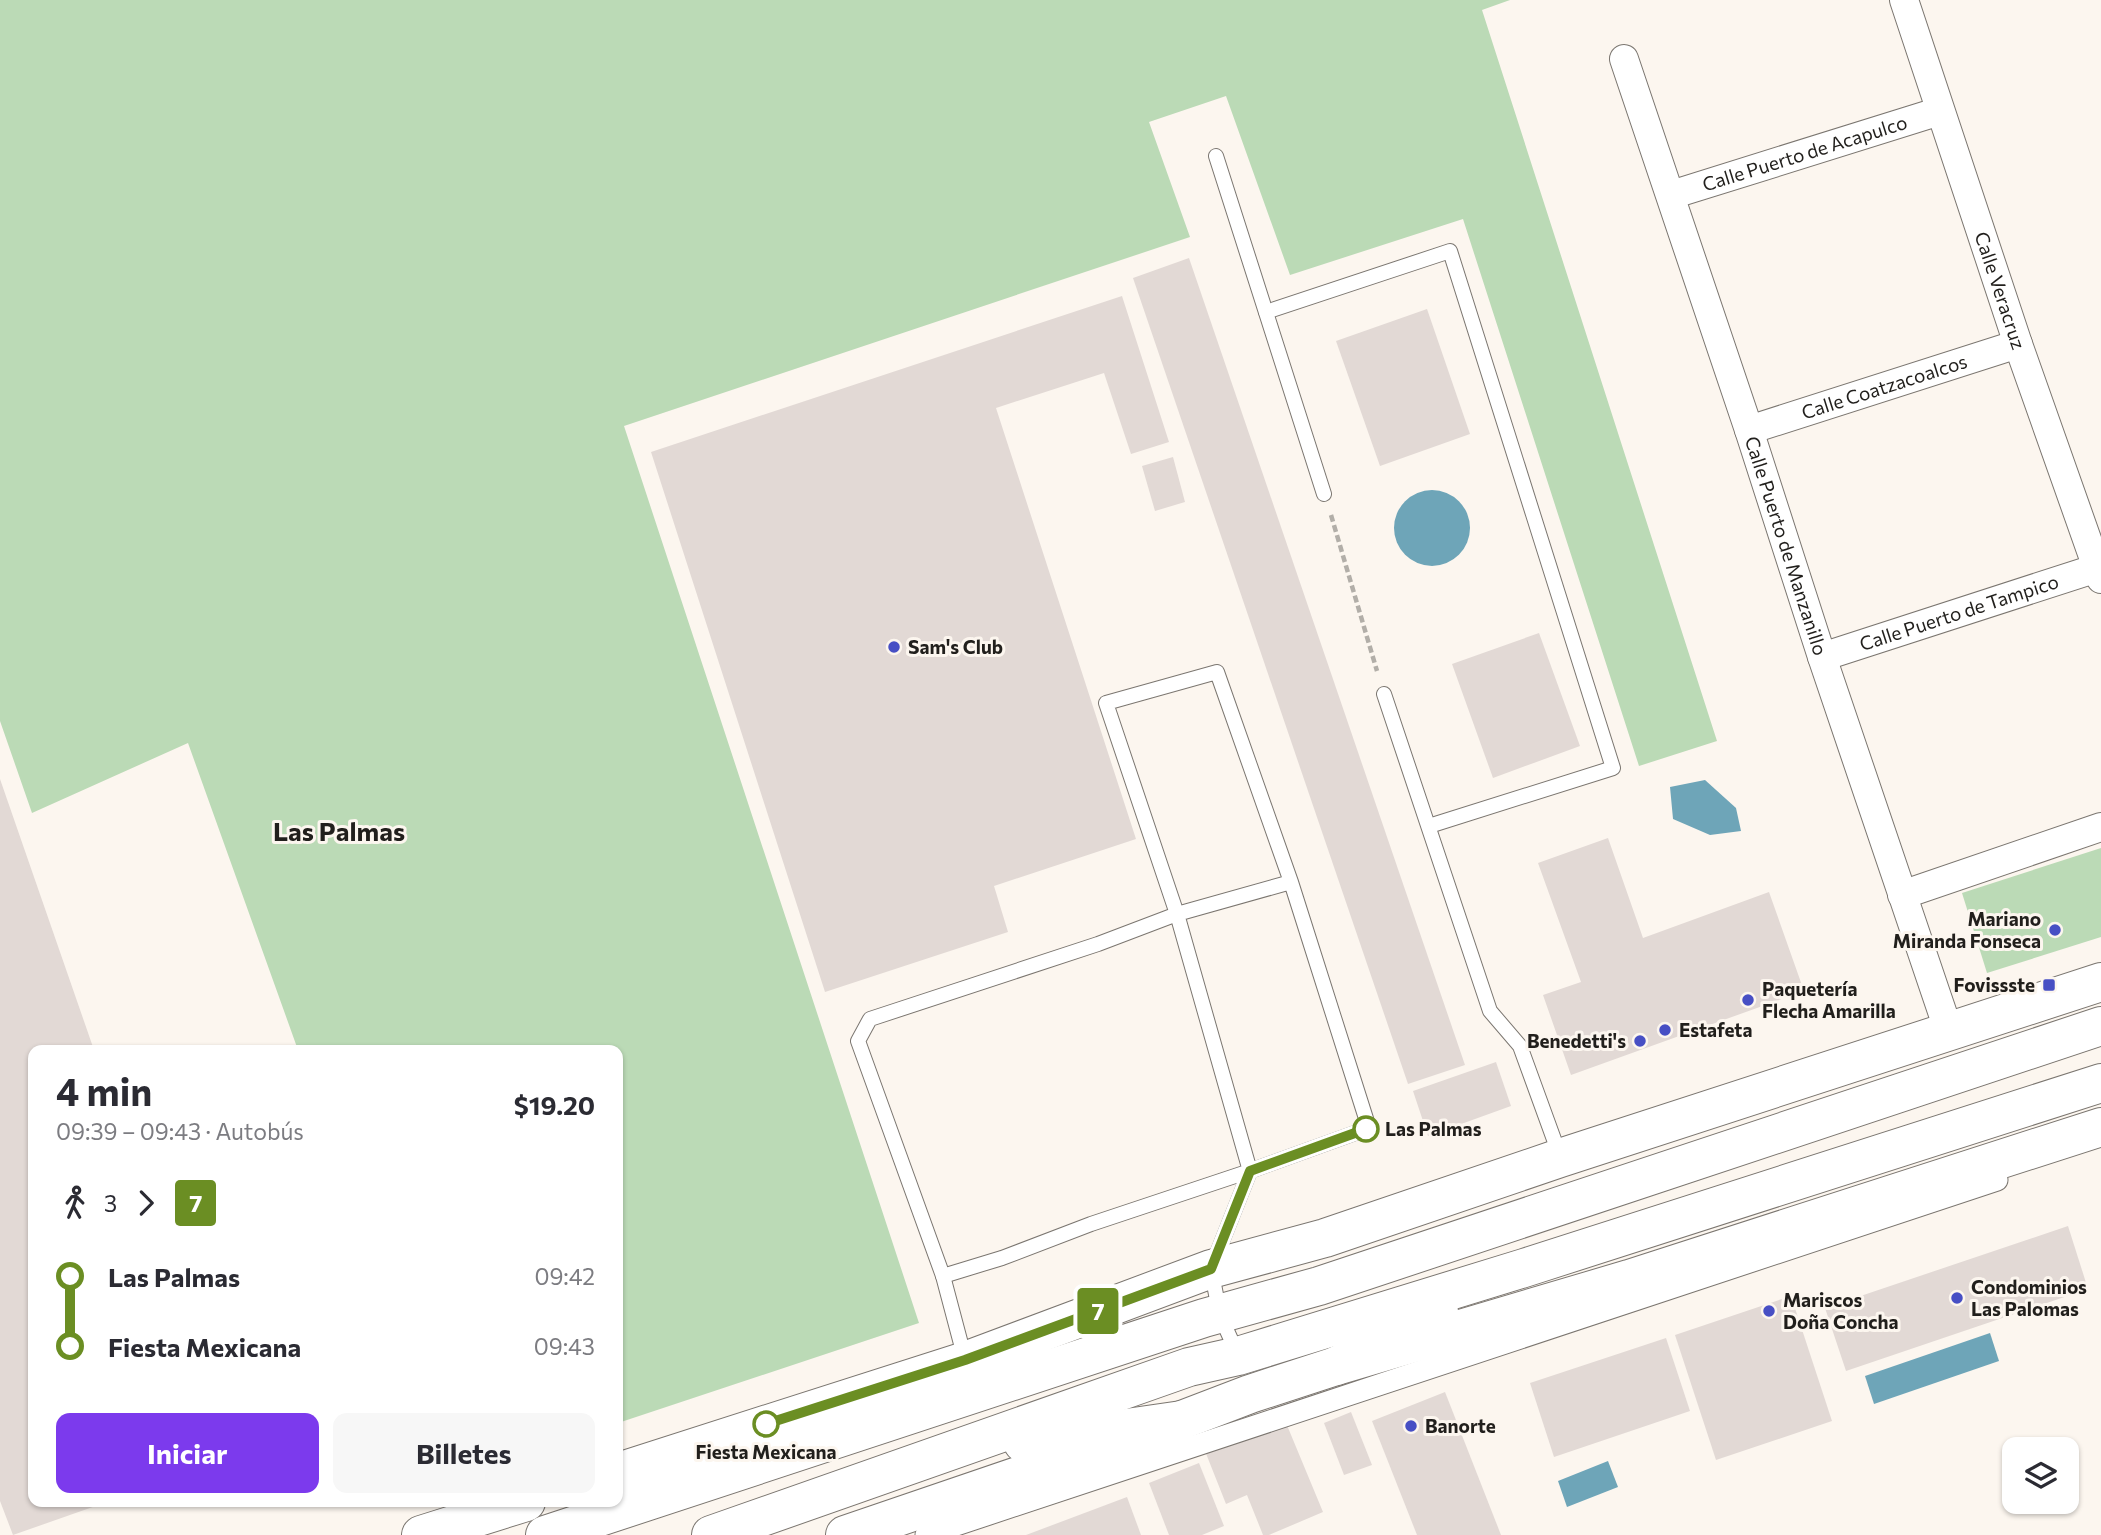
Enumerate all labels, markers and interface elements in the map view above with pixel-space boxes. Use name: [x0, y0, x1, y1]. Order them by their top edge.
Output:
street label: Calle Puerto de Acapulco: [1699, 110, 1910, 196]
street label: Calle Veracruz: [1971, 229, 2031, 352]
street label: Calle Coatzacoalcos: [1798, 349, 1970, 424]
street label: Calle Puerto de Manzanillo: [1741, 433, 1833, 658]
street label: Calle Puerto de Tampico: [1856, 569, 2061, 655]
place label: Sam's Club: [908, 635, 1003, 658]
marker: Sam's Club: [886, 639, 902, 655]
district label: Las Palmas: [273, 815, 405, 846]
place label: Mariano Miranda Fonseca: [1893, 907, 2041, 952]
marker: Mariano Miranda Fonseca: [2047, 922, 2063, 938]
place label: Fovissste: [1953, 973, 2035, 996]
place label: Paquetería Flecha Amarilla: [1762, 977, 1896, 1022]
marker: Fovissste: [2041, 977, 2057, 993]
marker: Paquetería Flecha Amarilla: [1740, 992, 1756, 1008]
place label: Estafeta: [1679, 1018, 1752, 1041]
marker: Estafeta: [1657, 1022, 1673, 1038]
place label: Benedetti's: [1527, 1029, 1626, 1052]
marker: Benedetti's: [1632, 1033, 1648, 1049]
text: 4 min: [56, 1067, 152, 1114]
text: $19.20: [514, 1089, 595, 1120]
marker: Las Palmas: [1353, 1116, 1379, 1142]
text: 09:39 – 09:43 · Autobús: [56, 1117, 304, 1145]
place label: Las Palmas: [1385, 1117, 1482, 1140]
icon: walk: [56, 1184, 94, 1222]
icon: forward: [127, 1184, 165, 1222]
text: 7: [189, 1188, 202, 1217]
text: 3: [104, 1189, 117, 1217]
text: Las Palmas: [108, 1261, 240, 1292]
text: 09:42: [534, 1262, 595, 1290]
place label: Condominios Las Palomas: [1971, 1275, 2087, 1320]
line badge: 7: [1075, 1288, 1121, 1334]
place label: Mariscos Doña Concha: [1783, 1288, 1898, 1333]
marker: Condominios Las Palomas: [1949, 1290, 1965, 1306]
text: 7: [1091, 1296, 1105, 1325]
marker: Mariscos Doña Concha: [1761, 1303, 1777, 1319]
text: Fiesta Mexicana: [108, 1331, 301, 1362]
text: 09:43: [534, 1332, 595, 1360]
marker: Fiesta Mexicana: [753, 1411, 779, 1437]
button: Iniciar: [56, 1413, 319, 1493]
button: Billetes: [333, 1413, 595, 1493]
place label: Banorte: [1425, 1414, 1496, 1437]
marker: Banorte: [1403, 1418, 1419, 1434]
map controls: [2002, 1437, 2079, 1514]
button: layers: [2002, 1437, 2079, 1514]
place label: Fiesta Mexicana: [695, 1440, 837, 1463]

